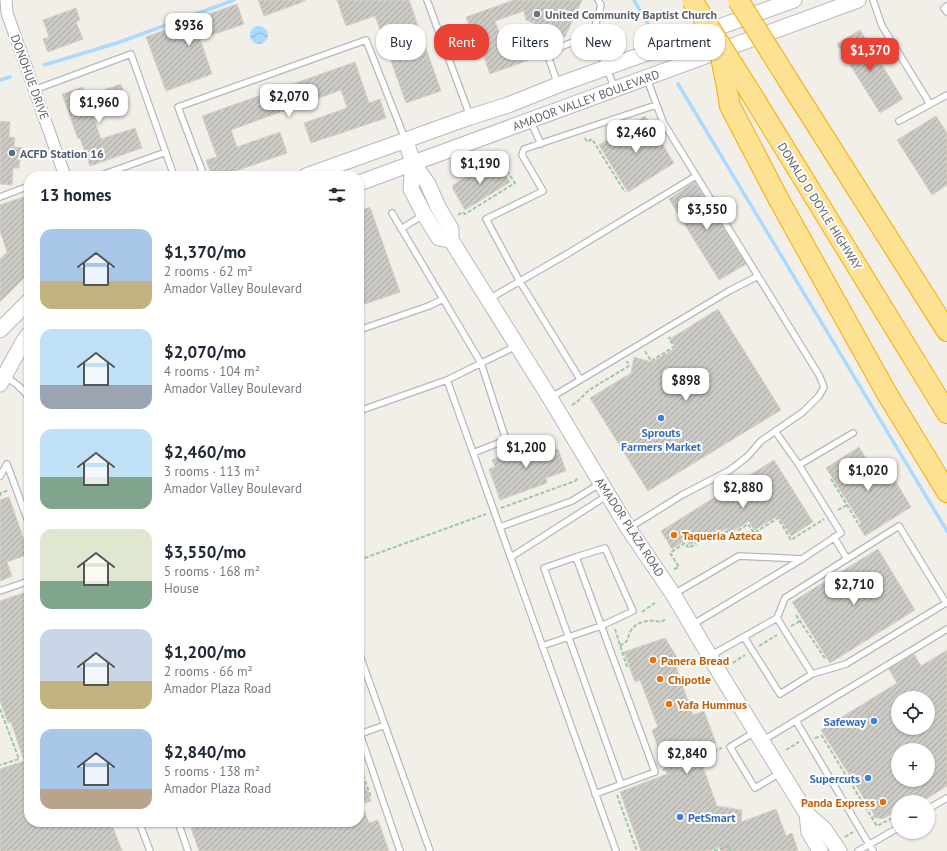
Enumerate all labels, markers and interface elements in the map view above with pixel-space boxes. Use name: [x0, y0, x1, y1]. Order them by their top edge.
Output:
place label: United Community Baptist Church: [545, 7, 717, 22]
marker: United Community Baptist Church: [532, 9, 542, 19]
pin: $936: [165, 13, 213, 47]
text: $936: [174, 17, 204, 34]
chip: Buy: [376, 24, 426, 60]
chip: Rent: [434, 24, 489, 60]
chip: Filters: [497, 24, 563, 60]
chip: New: [571, 24, 626, 60]
chip: Apartment: [634, 24, 725, 60]
street label: DONOHUE DRIVE: [8, 32, 52, 122]
pin: $1,370: [837, 38, 903, 72]
text: $1,370: [850, 42, 890, 59]
street label: AMADOR VALLEY BOULEVARD: [510, 66, 662, 134]
pin: $2,070: [256, 84, 322, 118]
text: $2,070: [269, 88, 309, 105]
pin: $1,960: [66, 90, 132, 124]
text: $1,960: [79, 94, 119, 111]
pin: $2,460: [603, 120, 669, 154]
text: $2,460: [616, 124, 656, 141]
street label: DONALD D DOYLE HIGHWAY: [775, 140, 865, 273]
place label: ACFD Station 16: [20, 146, 104, 161]
marker: ACFD Station 16: [7, 148, 17, 158]
pin: $1,190: [447, 151, 513, 185]
text: $1,190: [460, 155, 500, 172]
text: 13 homes: [40, 184, 111, 206]
icon: filters: [326, 184, 348, 206]
pin: $3,550: [674, 197, 740, 231]
text: $3,550: [687, 201, 727, 218]
text: $1,370/mo: [164, 241, 246, 263]
icon: home: [72, 245, 120, 293]
text: 2 rooms · 62 m²: [164, 263, 253, 280]
text: Amador Valley Boulevard: [164, 280, 302, 297]
text: $2,070/mo: [164, 341, 246, 363]
icon: home: [72, 345, 120, 393]
text: 4 rooms · 104 m²: [164, 363, 260, 380]
pin: $898: [662, 368, 710, 402]
text: $898: [671, 372, 701, 389]
text: Amador Valley Boulevard: [164, 380, 302, 397]
marker: Sprouts Farmers Market: [656, 413, 666, 423]
place label: Sprouts Farmers Market: [621, 425, 702, 454]
pin: $1,200: [493, 435, 559, 469]
text: $1,200: [506, 439, 546, 456]
text: $2,460/mo: [164, 441, 246, 463]
icon: home: [72, 445, 120, 493]
pin: $1,020: [835, 458, 901, 492]
text: $1,020: [848, 462, 888, 479]
text: 3 rooms · 113 m²: [164, 463, 260, 480]
street label: AMADOR PLAZA ROAD: [592, 475, 668, 580]
pin: $2,880: [710, 475, 776, 509]
text: $2,880: [723, 479, 763, 496]
text: Amador Valley Boulevard: [164, 480, 302, 497]
place label: Taqueria Azteca: [682, 528, 762, 543]
marker: Taqueria Azteca: [669, 530, 679, 540]
text: $3,550/mo: [164, 541, 246, 563]
icon: home: [72, 545, 120, 593]
text: 5 rooms · 168 m²: [164, 563, 260, 580]
pin: $2,710: [821, 572, 887, 606]
text: $2,710: [834, 576, 874, 593]
text: House: [164, 580, 199, 597]
text: $1,200/mo: [164, 641, 246, 663]
icon: home: [72, 645, 120, 693]
place label: Panera Bread: [661, 653, 729, 668]
marker: Panera Bread: [648, 655, 658, 665]
text: 2 rooms · 66 m²: [164, 663, 253, 680]
place label: Chipotle: [668, 672, 711, 687]
marker: Chipotle: [655, 674, 665, 684]
text: Amador Plaza Road: [164, 680, 271, 697]
map controls: [891, 691, 935, 839]
button: locate: [891, 691, 935, 735]
place label: Yafa Hummus: [676, 697, 747, 712]
marker: Yafa Hummus: [664, 699, 674, 709]
place label: Safeway: [824, 714, 866, 729]
marker: Safeway: [869, 716, 879, 726]
text: $2,840/mo: [164, 741, 246, 763]
pin: $2,840: [654, 741, 720, 775]
button: +: [891, 743, 935, 787]
icon: home: [72, 745, 120, 793]
text: $2,840: [667, 745, 707, 762]
text: 5 rooms · 138 m²: [164, 763, 260, 780]
place label: Supercuts: [809, 771, 860, 786]
marker: Supercuts: [863, 773, 873, 783]
text: Amador Plaza Road: [164, 780, 271, 797]
place label: Panda Express: [801, 795, 875, 810]
button: −: [891, 795, 935, 839]
marker: Panda Express: [878, 797, 888, 807]
place label: PetSmart: [688, 810, 736, 825]
marker: PetSmart: [675, 812, 685, 822]

